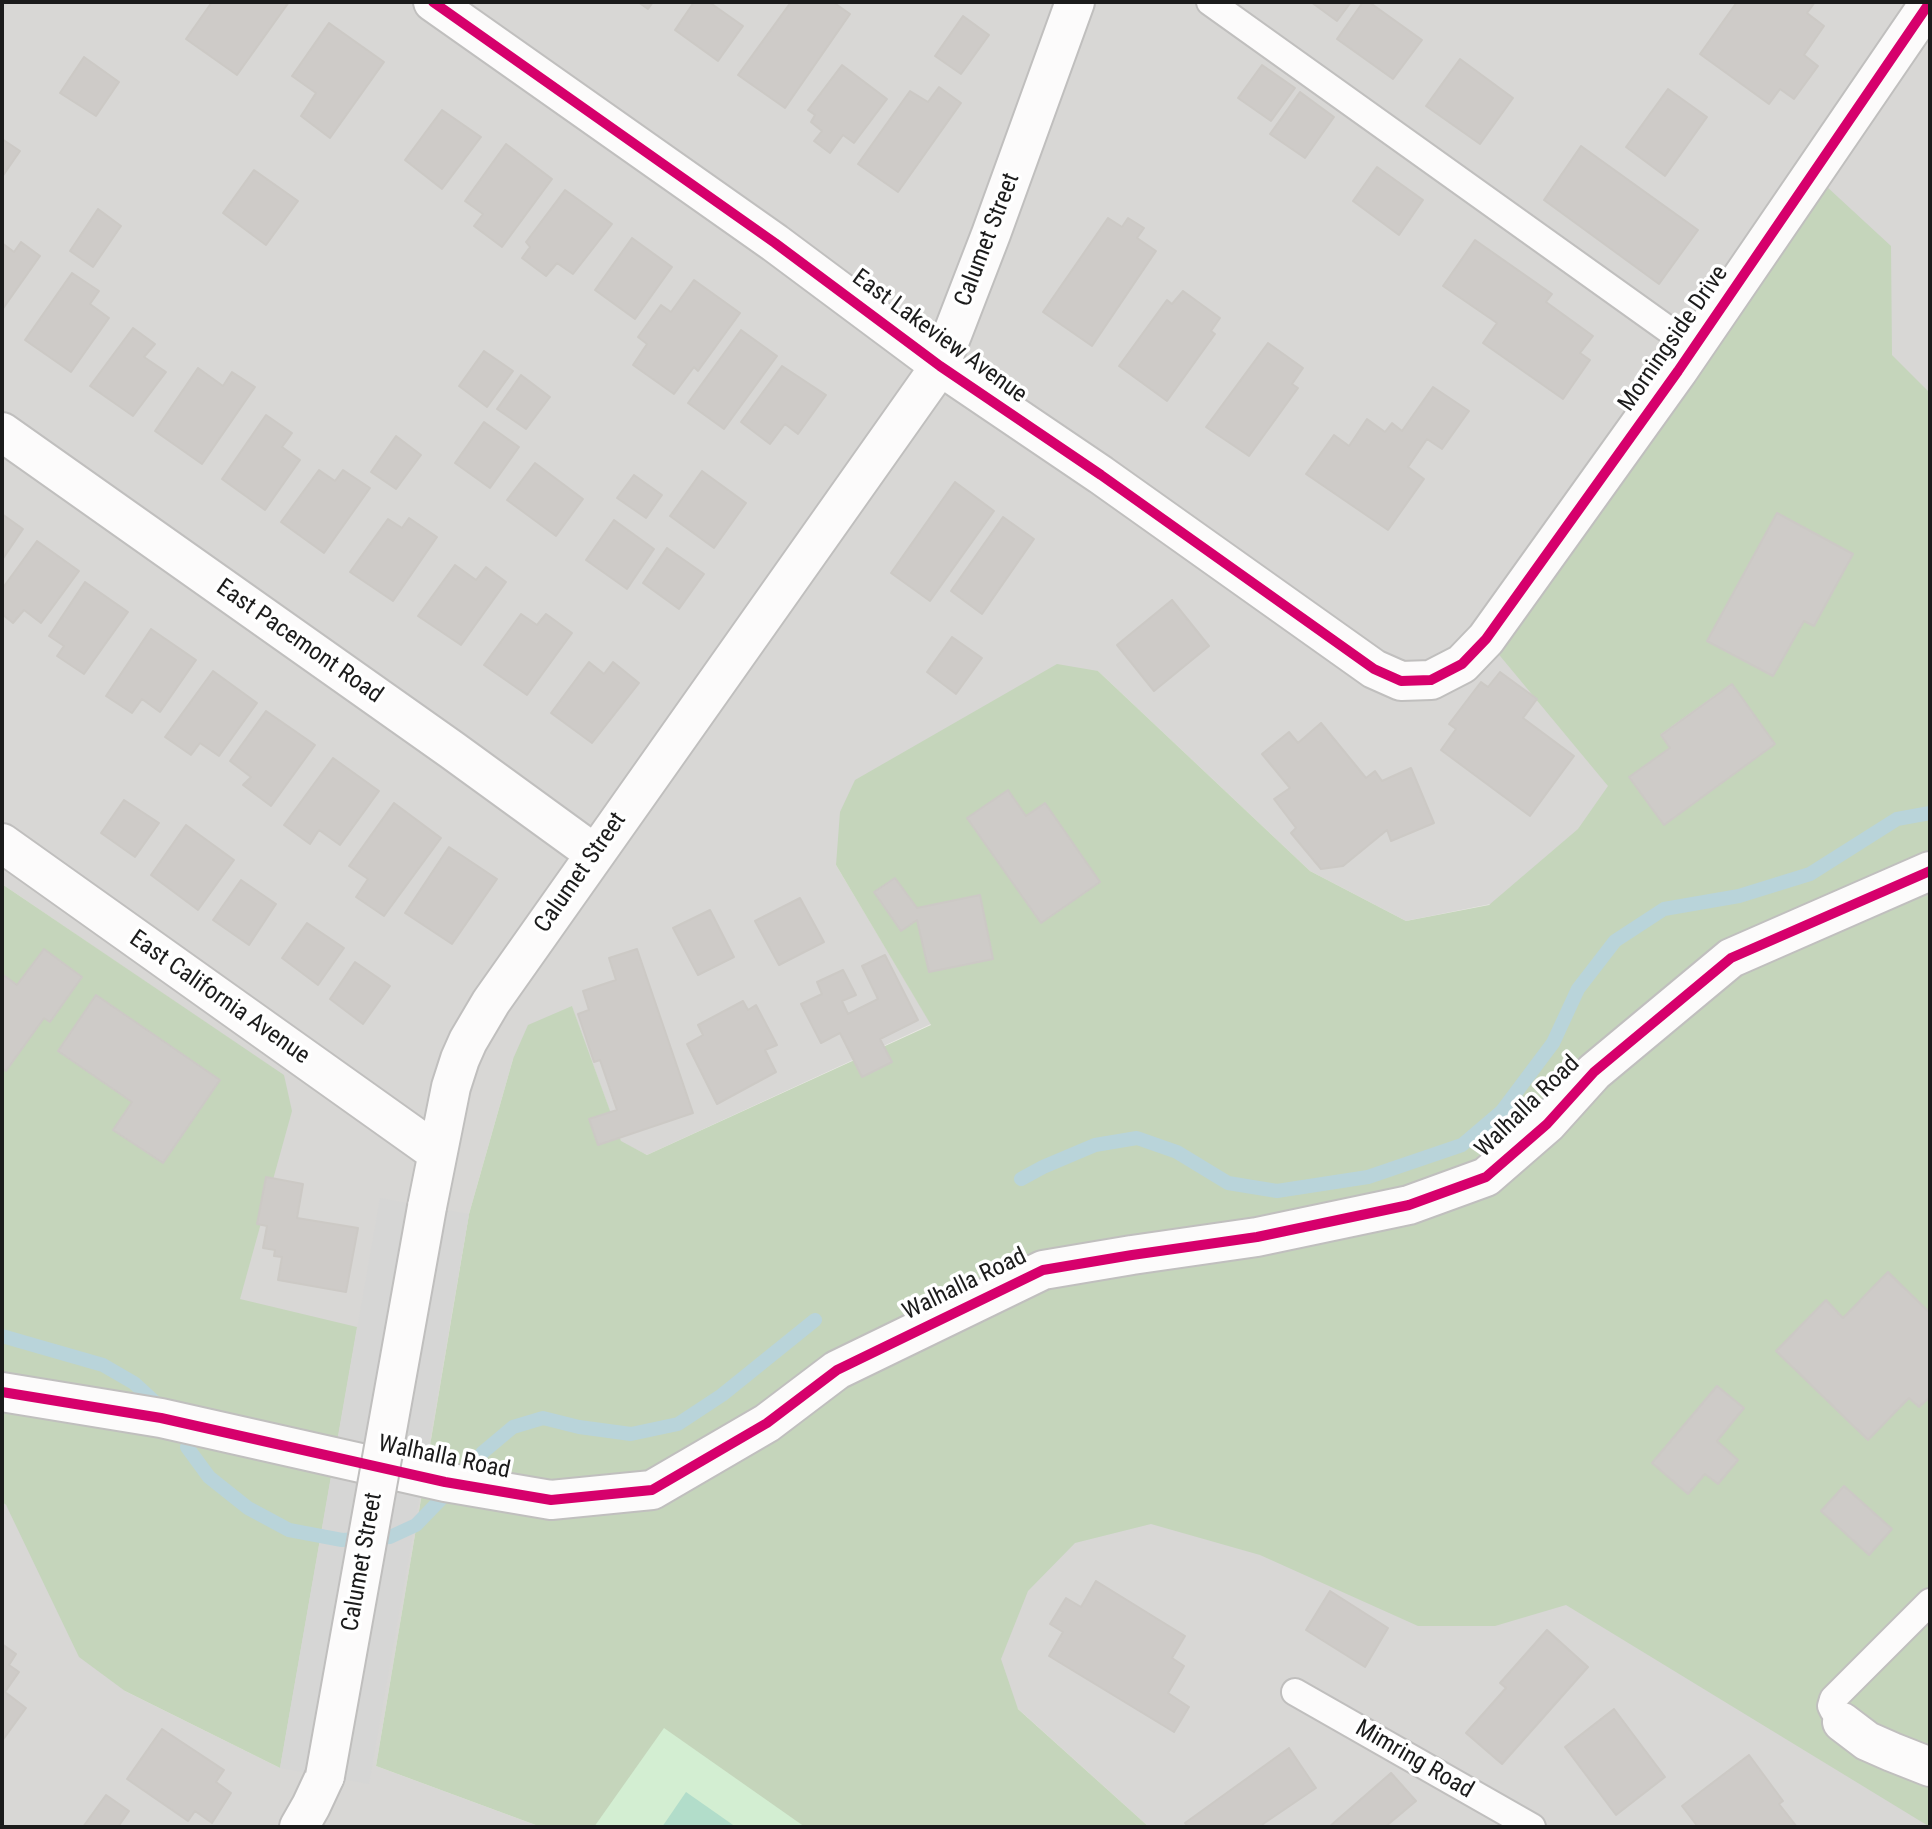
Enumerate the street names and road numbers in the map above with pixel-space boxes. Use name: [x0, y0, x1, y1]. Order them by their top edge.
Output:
street label: Calumet Street: [949, 169, 1027, 311]
street label: Morningside Drive: [1613, 261, 1735, 417]
street label: East Lakeview Avenue: [846, 264, 1032, 410]
street label: East Pacemont Road: [210, 574, 388, 710]
street label: Calumet Street: [529, 807, 633, 939]
street label: East California Avenue: [123, 925, 315, 1071]
street label: Walhalla Road: [1470, 1050, 1586, 1164]
street label: Walhalla Road: [898, 1243, 1032, 1327]
street label: Walhalla Road: [375, 1430, 513, 1486]
street label: Calumet Street: [337, 1490, 389, 1634]
street label: Mimring Road: [1350, 1715, 1478, 1805]

